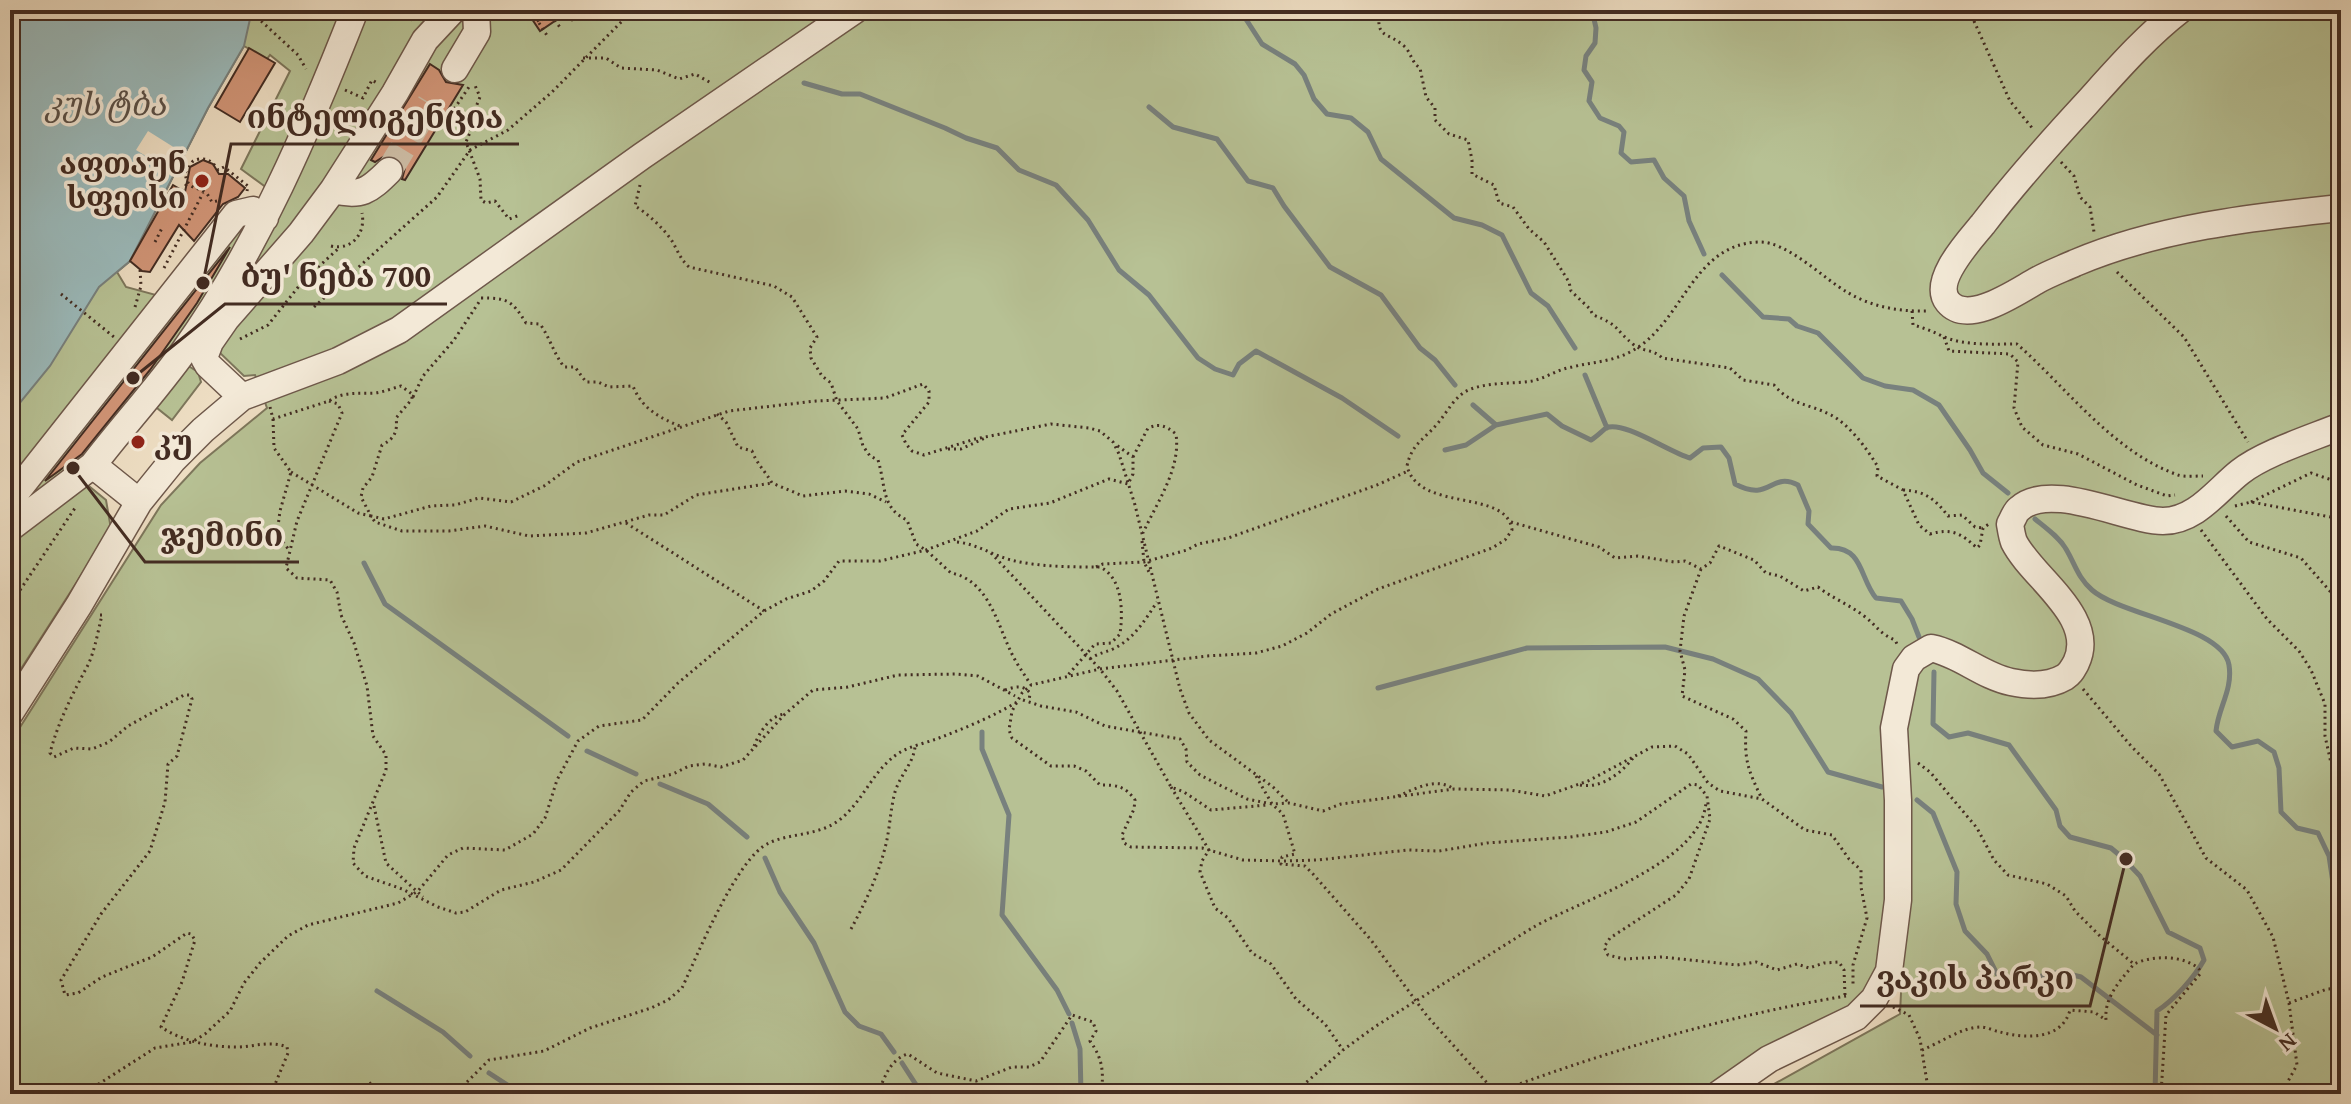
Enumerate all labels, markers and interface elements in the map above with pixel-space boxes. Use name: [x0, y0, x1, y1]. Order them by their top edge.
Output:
water label: კუს ტბა: [44, 80, 167, 127]
callout: ინტელიგენცია: [231, 88, 519, 144]
text: ინტელიგენცია: [247, 93, 503, 140]
place label: აფთაუნ სფეისი: [60, 141, 186, 219]
marker: აფთაუნ სფეისი: [193, 172, 211, 190]
callout: ბუ' ნება 700: [225, 248, 447, 304]
text: ბუ' ნება 700: [241, 252, 431, 299]
place label: კუ: [154, 419, 193, 463]
marker: კუ: [129, 433, 147, 451]
callout: ჯემინი: [145, 506, 299, 562]
text: ჯემინი: [161, 511, 283, 558]
callout: ვაკის პარკი: [1860, 950, 2090, 1006]
text: ვაკის პარკი: [1876, 954, 2074, 1001]
north arrow: [2235, 988, 2315, 1068]
text: N: [2272, 1026, 2304, 1060]

